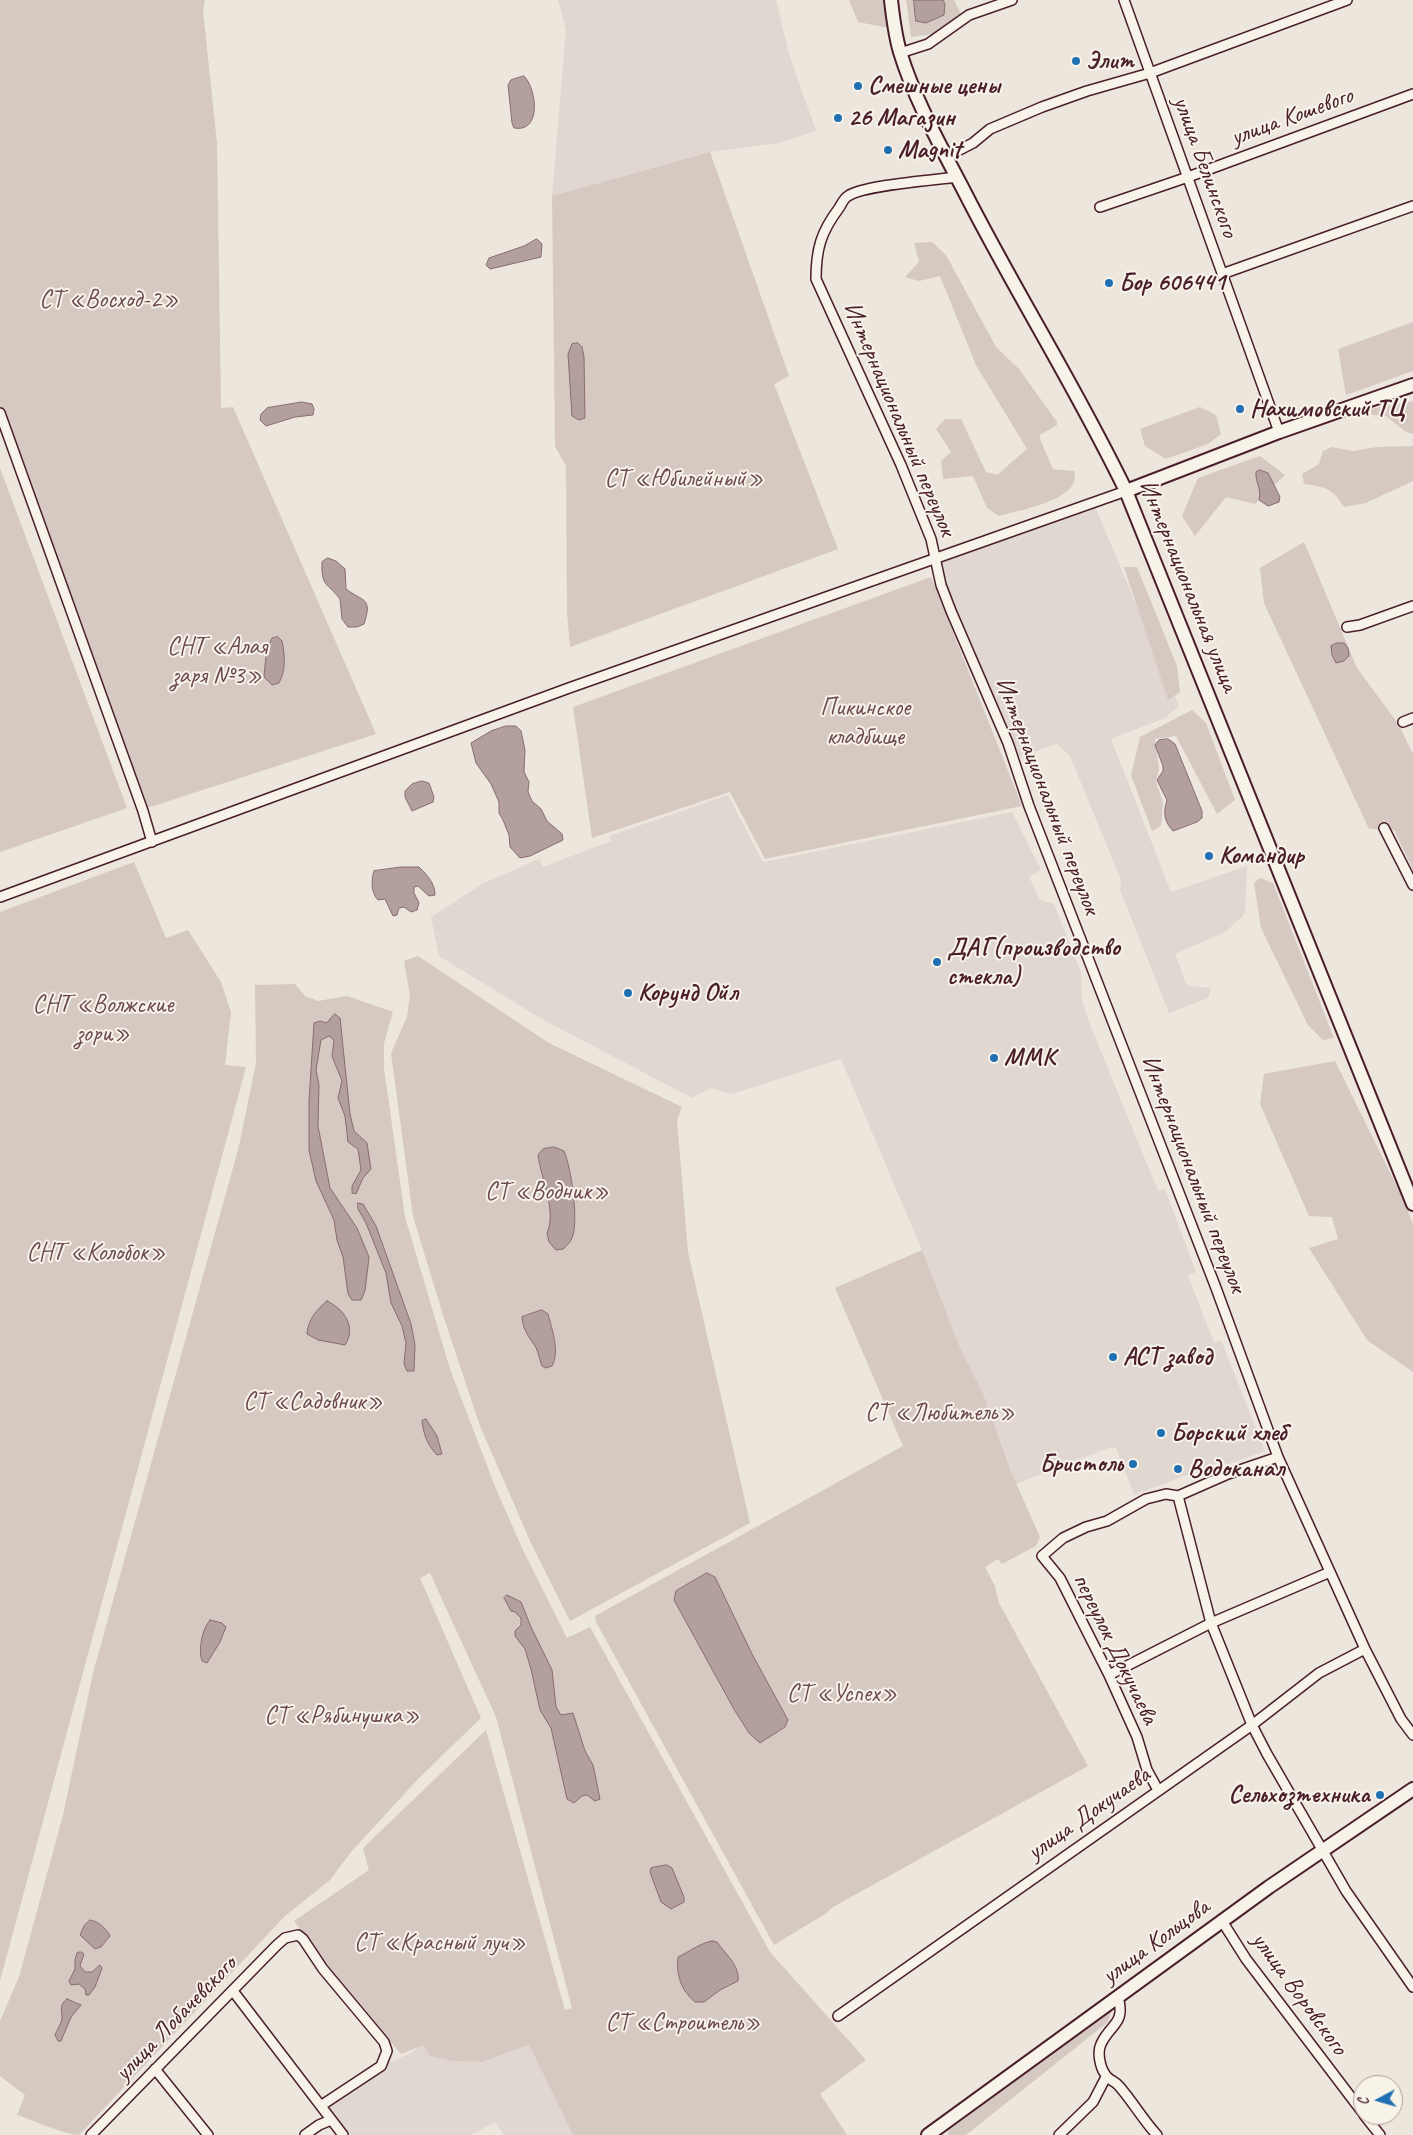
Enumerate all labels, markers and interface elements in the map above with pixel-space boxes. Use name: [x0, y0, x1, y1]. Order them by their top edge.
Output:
place label: Элит: [1086, 46, 1134, 76]
marker: Элит: [1070, 55, 1082, 67]
place label: Смешные цены: [868, 71, 1000, 101]
marker: Смешные цены: [852, 80, 864, 92]
street label: улица Кошевого: [1227, 81, 1357, 153]
street label: улица Белинского: [1166, 92, 1244, 242]
place label: 26 Магазин: [848, 103, 955, 133]
marker: 26 Магазин: [832, 112, 844, 124]
place label: Magnit: [898, 135, 961, 165]
marker: Magnit: [882, 144, 894, 156]
place label: Бор 606441: [1119, 268, 1225, 298]
marker: Бор 606441: [1103, 277, 1115, 289]
park label: СТ «Восход-2»: [39, 285, 179, 315]
street label: Интернациональный переулок: [836, 297, 962, 541]
place label: Нахимовский ТЦ: [1250, 394, 1405, 424]
marker: Нахимовский ТЦ: [1234, 403, 1246, 415]
park label: СТ «Юбилейный»: [605, 464, 763, 494]
street label: Интернациональная улица: [1132, 476, 1244, 696]
park label: СНТ «Алая заря №3»: [167, 632, 267, 691]
street label: Интернациональный переулок: [988, 673, 1106, 919]
park label: Пикинское кладбище: [820, 693, 910, 752]
place label: Командир: [1219, 841, 1304, 871]
marker: Командир: [1203, 850, 1215, 862]
place label: ДАГ(производство стекла): [947, 933, 1120, 992]
marker: ДАГ(производство стекла): [931, 956, 943, 968]
place label: Корунд Ойл: [638, 978, 738, 1008]
marker: Корунд Ойл: [622, 987, 634, 999]
park label: СНТ «Волжские зори»: [33, 990, 173, 1049]
place label: ММК: [1004, 1043, 1056, 1073]
street label: Интернациональный переулок: [1134, 1051, 1252, 1297]
marker: ММК: [988, 1052, 1000, 1064]
park label: СТ «Водник»: [485, 1177, 609, 1207]
park label: СНТ «Колобок»: [26, 1238, 166, 1268]
place label: АСТ завод: [1123, 1342, 1212, 1372]
marker: АСТ завод: [1107, 1351, 1119, 1363]
park label: СТ «Садовник»: [243, 1387, 383, 1417]
park label: СТ «Любитель»: [865, 1398, 1015, 1428]
place label: Борский хлеб: [1171, 1418, 1286, 1448]
marker: Борский хлеб: [1155, 1427, 1167, 1439]
place label: Бристоль: [1039, 1449, 1123, 1479]
place label: Водоканал: [1188, 1454, 1284, 1484]
marker: Бристоль: [1127, 1458, 1139, 1470]
marker: Водоканал: [1172, 1463, 1184, 1475]
street label: переулок Докучаева: [1065, 1569, 1165, 1729]
park label: СТ «Успех»: [787, 1679, 897, 1709]
park label: СТ «Рябинушка»: [264, 1701, 420, 1731]
street label: улица Докучаева: [1022, 1761, 1156, 1867]
place label: Сельхозтехника: [1229, 1780, 1370, 1810]
marker: Сельхозтехника: [1374, 1789, 1386, 1801]
street label: улица Кольцова: [1096, 1893, 1216, 1991]
street label: улица Воровского: [1244, 1927, 1354, 2061]
park label: СТ «Красный луч»: [354, 1928, 526, 1958]
street label: улица Лобачевского: [109, 1950, 243, 2088]
park label: СТ «Строитель»: [606, 2008, 760, 2038]
north arrow: [1353, 2075, 1403, 2125]
text: С: [1355, 2097, 1372, 2106]

